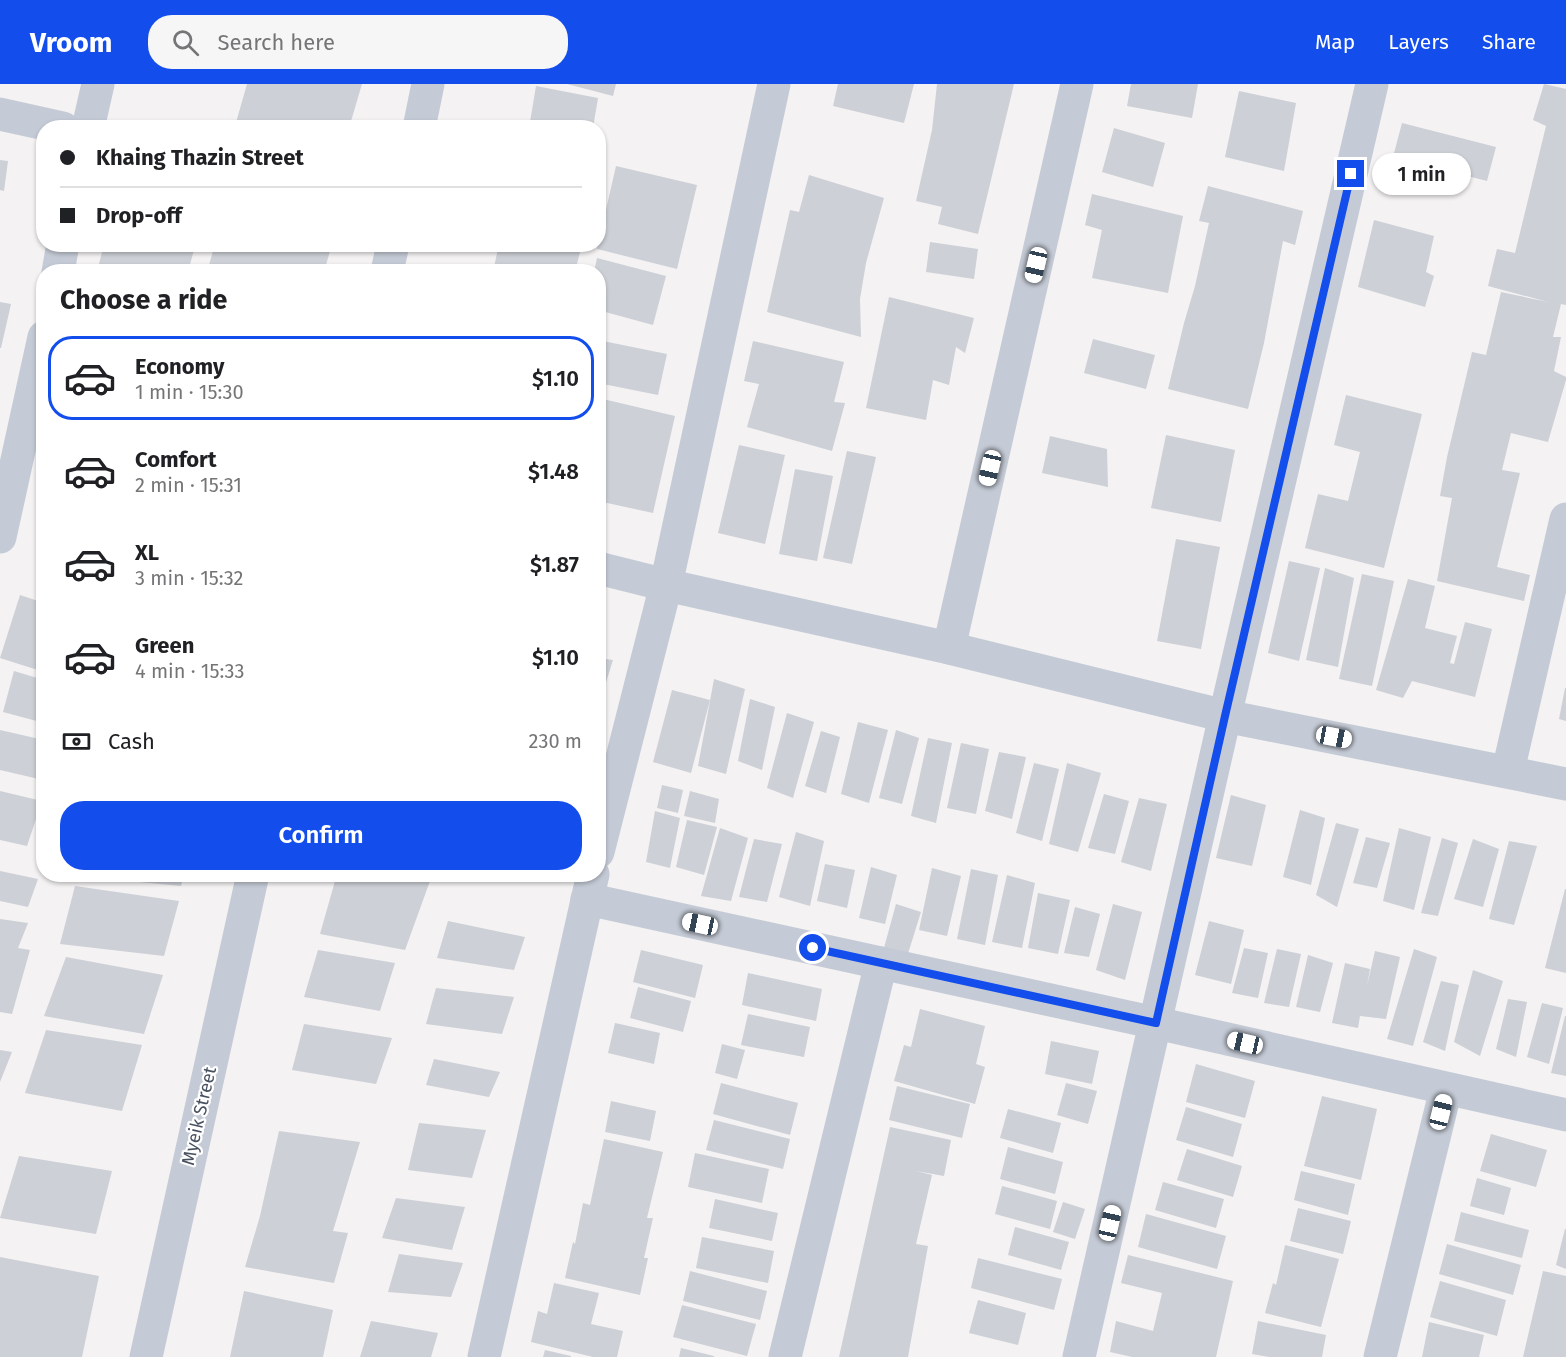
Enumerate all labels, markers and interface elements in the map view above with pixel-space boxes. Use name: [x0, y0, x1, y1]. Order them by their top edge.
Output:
search box: [148, 15, 568, 69]
text: Vroom: [30, 26, 112, 59]
icon: search: [169, 26, 202, 59]
text: Search here: [217, 29, 335, 56]
text: Map: [1315, 29, 1355, 55]
text: Layers: [1388, 29, 1449, 55]
text: Share: [1482, 29, 1536, 55]
text: Khaing Thazin Street: [96, 144, 304, 171]
callout: 1 min: [1372, 153, 1471, 195]
route end: [1337, 160, 1364, 187]
text: 1 min: [1397, 162, 1446, 186]
text: Drop-off: [96, 202, 182, 229]
car: [1023, 245, 1049, 285]
text: Choose a ride: [60, 284, 227, 316]
icon: car: [63, 351, 117, 405]
text: Economy: [135, 353, 224, 380]
text: $1.10: [532, 365, 579, 392]
text: 1 min · 15:30: [135, 380, 244, 404]
icon: car: [63, 444, 117, 498]
text: Comfort: [135, 446, 216, 473]
car: [977, 448, 1003, 488]
text: $1.48: [528, 458, 579, 485]
text: 2 min · 15:31: [135, 473, 242, 497]
icon: car: [63, 537, 117, 591]
text: XL: [135, 539, 159, 566]
text: $1.87: [530, 551, 579, 578]
text: 3 min · 15:32: [135, 566, 244, 590]
icon: car: [63, 630, 117, 684]
text: Green: [135, 632, 194, 659]
text: $1.10: [532, 644, 579, 671]
text: 4 min · 15:33: [135, 659, 244, 683]
icon: cash: [60, 725, 93, 758]
car: [1315, 725, 1353, 749]
text: Cash: [108, 728, 155, 755]
text: 230 m: [529, 729, 582, 753]
button: Confirm: [60, 801, 582, 870]
car: [681, 911, 719, 937]
route start: [799, 934, 826, 961]
car: [1225, 1030, 1265, 1056]
street label: Myeik Street: [177, 1064, 221, 1167]
car: [1428, 1092, 1454, 1132]
car: [1097, 1203, 1123, 1243]

